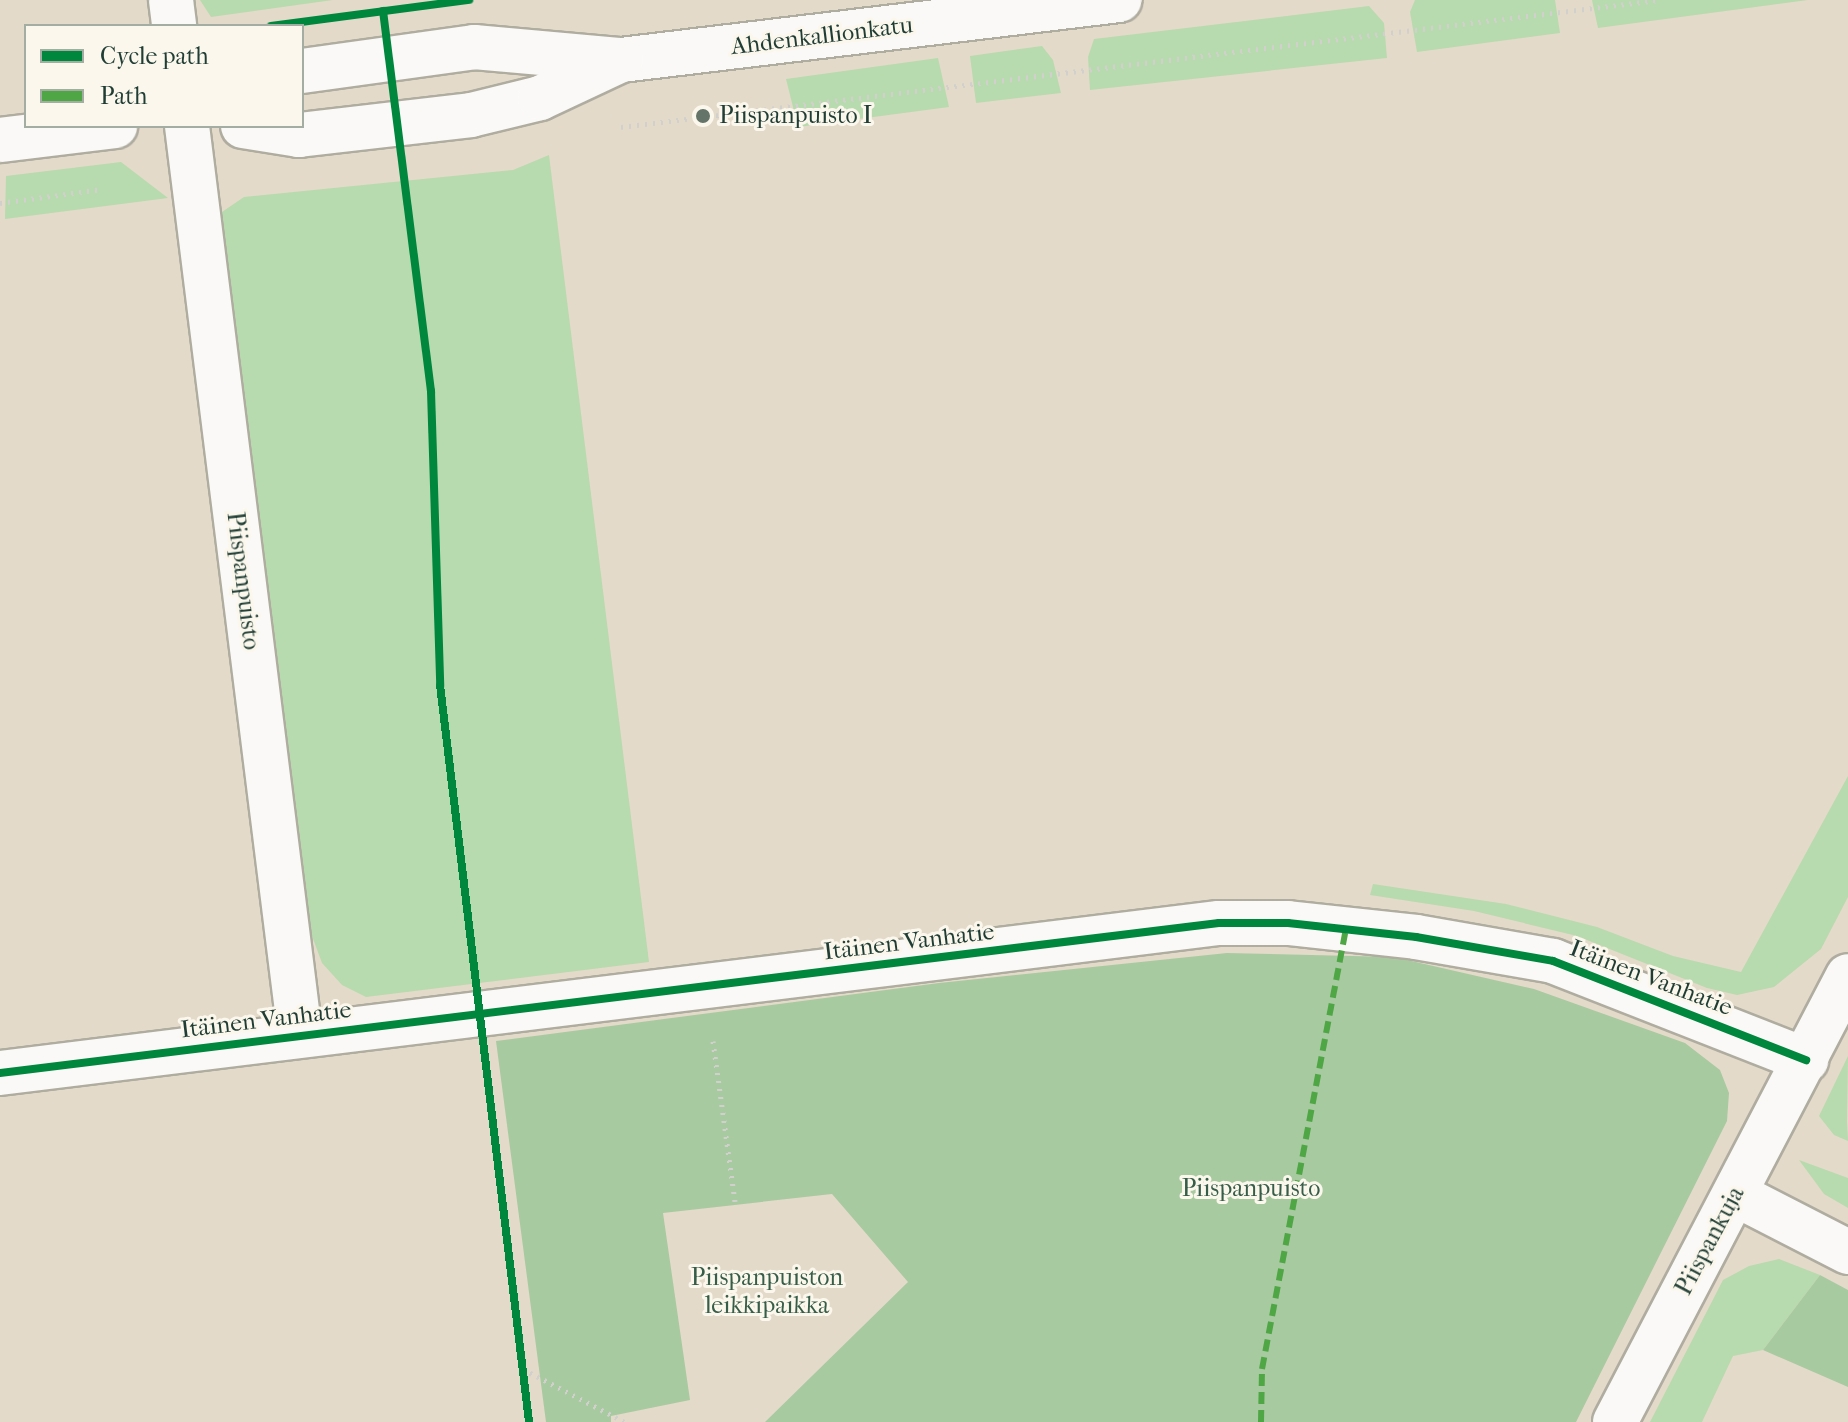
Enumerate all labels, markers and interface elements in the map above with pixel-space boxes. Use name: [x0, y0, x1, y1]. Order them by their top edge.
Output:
street label: Ahdenkallionkatu: [729, 11, 915, 61]
legend: [24, 24, 304, 128]
text: Cycle path: [100, 42, 209, 70]
text: Path: [100, 82, 147, 110]
place label: Piispanpuisto I: [719, 102, 872, 130]
marker: Piispanpuisto I: [694, 107, 712, 125]
street label: Piispanpuisto: [220, 510, 266, 652]
street label: Itäinen Vanhatie: [822, 917, 996, 967]
street label: Itäinen Vanhatie: [1566, 934, 1736, 1022]
street label: Itäinen Vanhatie: [179, 995, 353, 1045]
park label: Piispanpuisto: [1182, 1175, 1320, 1203]
street label: Piispankuja: [1669, 1182, 1751, 1300]
park label: Piispanpuiston leikkipaikka: [691, 1264, 843, 1320]

